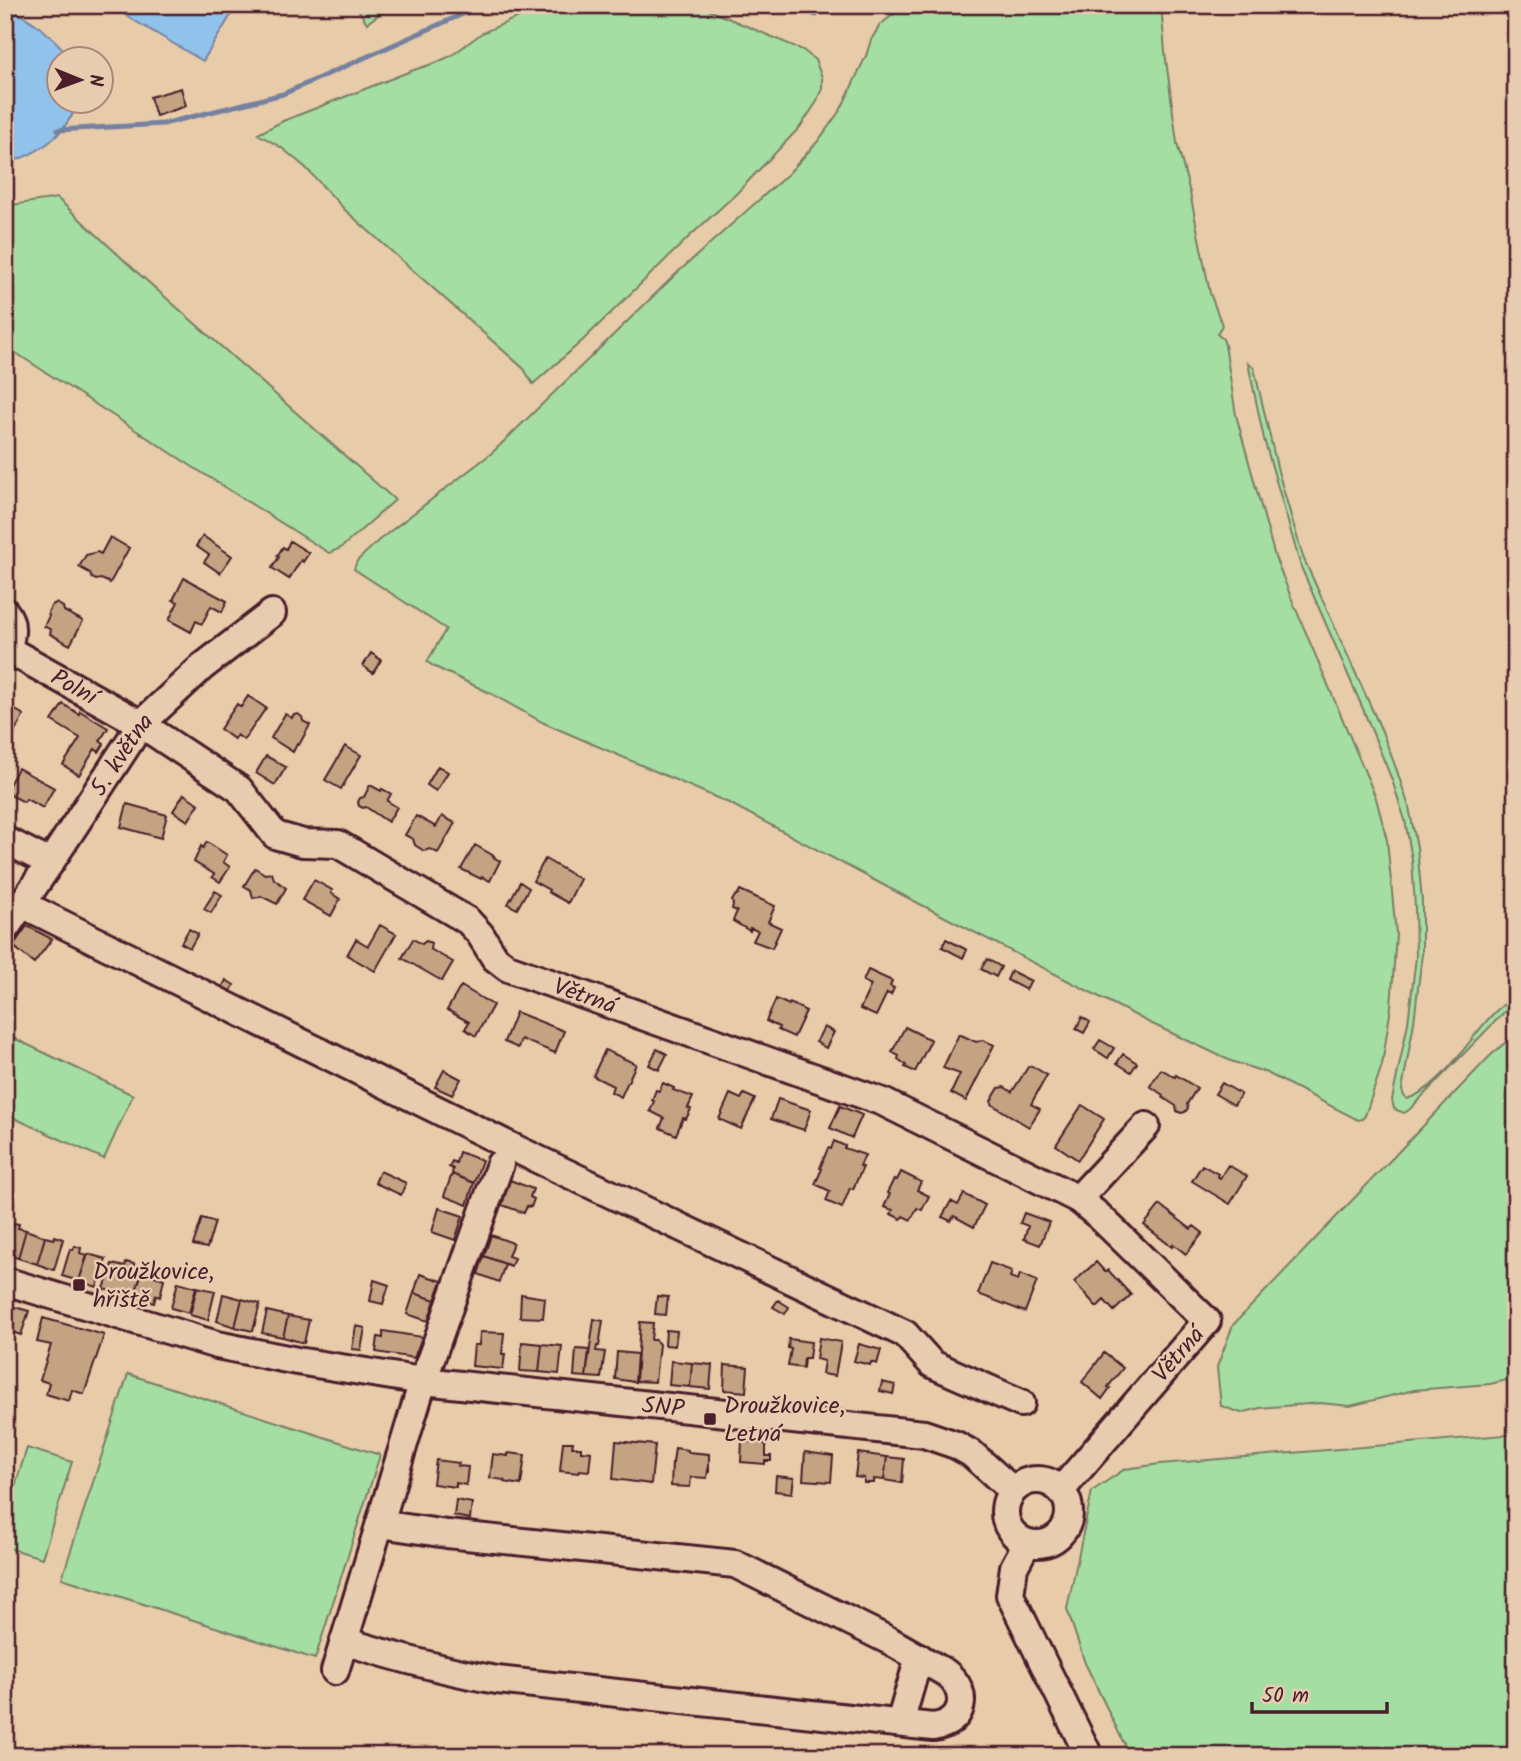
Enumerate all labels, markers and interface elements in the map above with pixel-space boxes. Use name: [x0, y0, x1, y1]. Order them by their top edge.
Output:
north arrow: [46, 46, 116, 116]
text: N: [80, 74, 110, 87]
street label: Polní: [43, 659, 107, 718]
street label: 5. května: [81, 704, 163, 805]
street label: Větrná: [548, 968, 624, 1027]
place label: Droužkovice, hřiště: [93, 1253, 214, 1320]
marker: Droužkovice, hřiště: [71, 1277, 87, 1293]
street label: Větrná: [1143, 1316, 1217, 1392]
street label: SNP: [640, 1386, 687, 1430]
place label: Droužkovice, Letná: [724, 1387, 845, 1454]
marker: Droužkovice, Letná: [702, 1411, 718, 1427]
scale bar: [1252, 1670, 1386, 1714]
text: 50 m: [1262, 1680, 1309, 1713]

